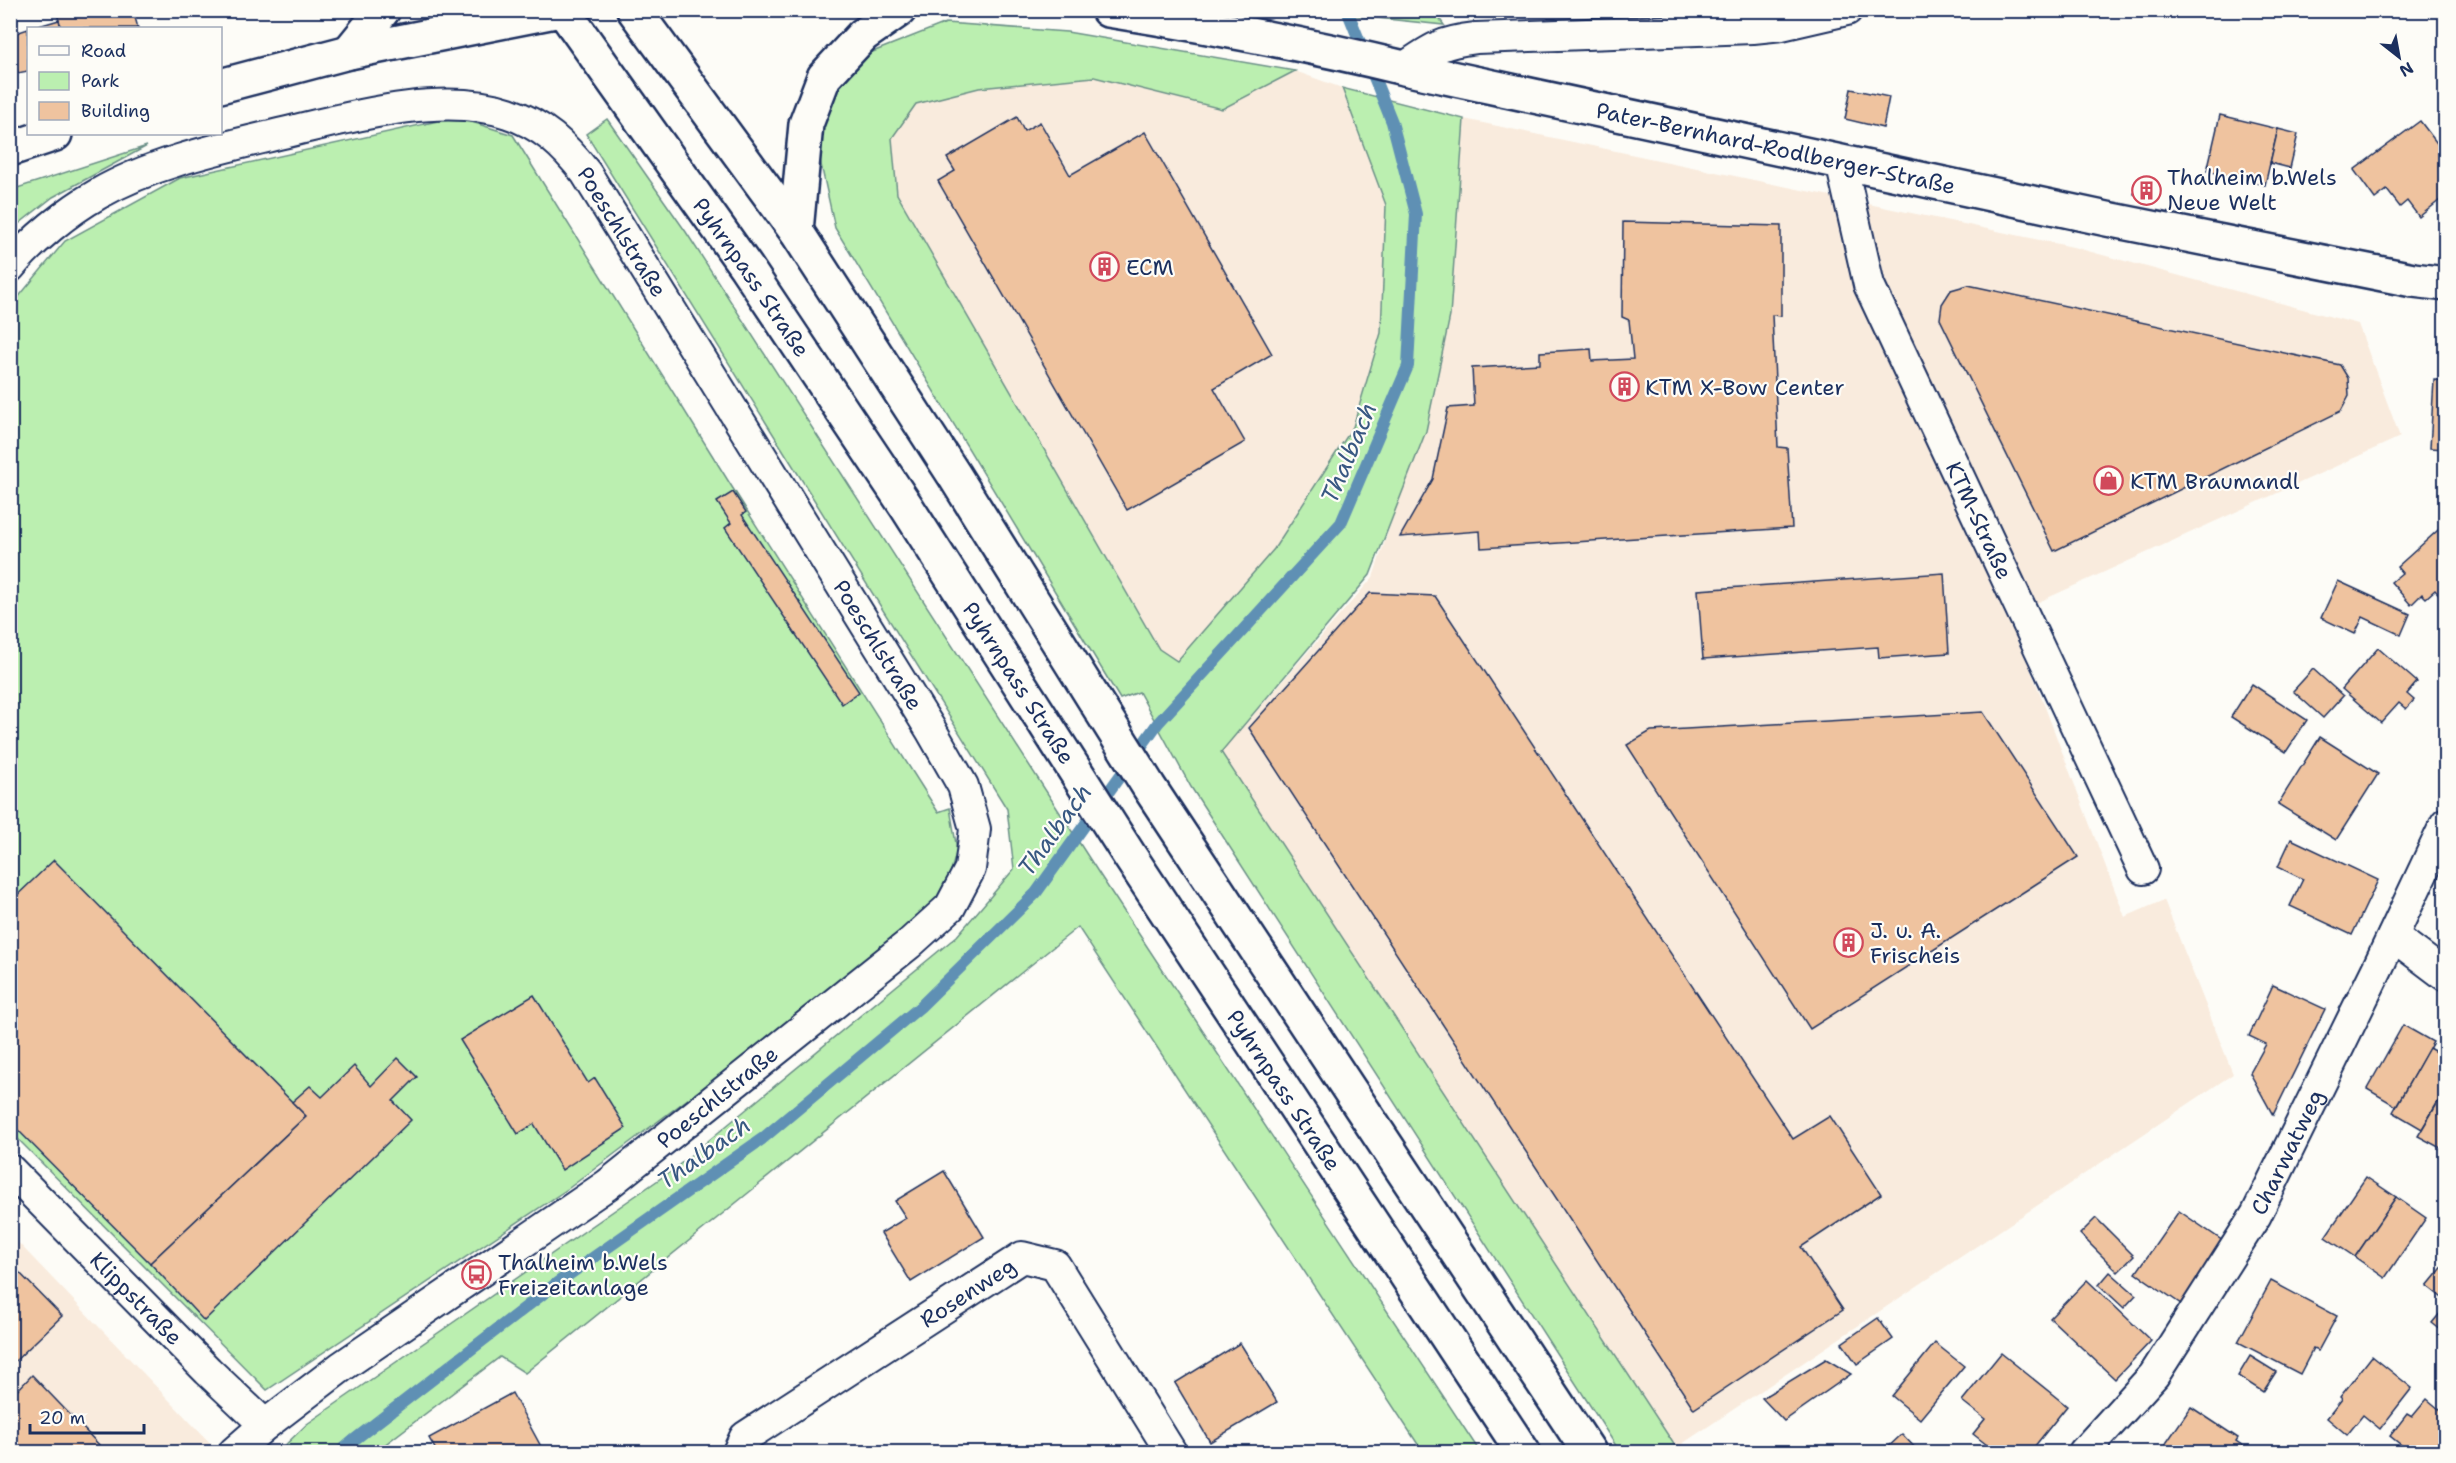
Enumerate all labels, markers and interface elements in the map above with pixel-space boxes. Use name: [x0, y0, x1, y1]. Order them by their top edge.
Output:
legend: [27, 27, 222, 135]
north arrow: [2369, 27, 2429, 87]
text: Road: [81, 39, 126, 63]
text: N: [2396, 57, 2417, 82]
text: Park: [81, 69, 120, 93]
street label: Pater-Bernhard-Rodlberger-Straße: [1593, 96, 1958, 201]
text: Building: [81, 99, 150, 123]
street label: Poeschlstraße: [571, 161, 673, 303]
place label: Thalheim b.Wels Neue Welt: [2167, 163, 2337, 217]
building icon: Thalheim b.Wels Neue Welt: [2130, 174, 2162, 206]
street label: Pyhrnpass Straße: [686, 192, 816, 363]
building icon: ECM: [1089, 251, 1121, 283]
place label: ECM: [1126, 253, 1174, 282]
building icon: KTM X-Bow Center: [1608, 371, 1640, 403]
place label: KTM X-Bow Center: [1645, 373, 1845, 402]
water label: Thalbach: [1313, 398, 1385, 508]
street label: KTM-Straße: [1939, 457, 2019, 584]
shop icon: KTM Braumandl: [2093, 465, 2125, 497]
place label: KTM Braumandl: [2130, 467, 2300, 496]
street label: Poeschlstraße: [826, 574, 929, 716]
street label: Pyhrnpass Straße: [956, 596, 1081, 770]
water label: Thalbach: [1011, 777, 1099, 883]
place label: J. u. A. Frischeis: [1870, 916, 1960, 970]
building icon: J. u. A. Frischeis: [1833, 927, 1865, 959]
street label: Pyhrnpass Straße: [1220, 1004, 1347, 1177]
street label: Poeschlstraße: [651, 1039, 784, 1155]
street label: Charwatweg: [2244, 1085, 2331, 1220]
water label: Thalbach: [651, 1109, 757, 1197]
street label: Klippstraße: [83, 1246, 189, 1352]
place label: Thalheim b.Wels Freizeitanlage: [498, 1248, 668, 1302]
street label: Rosenweg: [915, 1251, 1021, 1334]
bus stop icon: Thalheim b.Wels Freizeitanlage: [461, 1259, 493, 1291]
scale bar: [30, 1397, 144, 1435]
text: 20 m: [39, 1406, 85, 1430]

